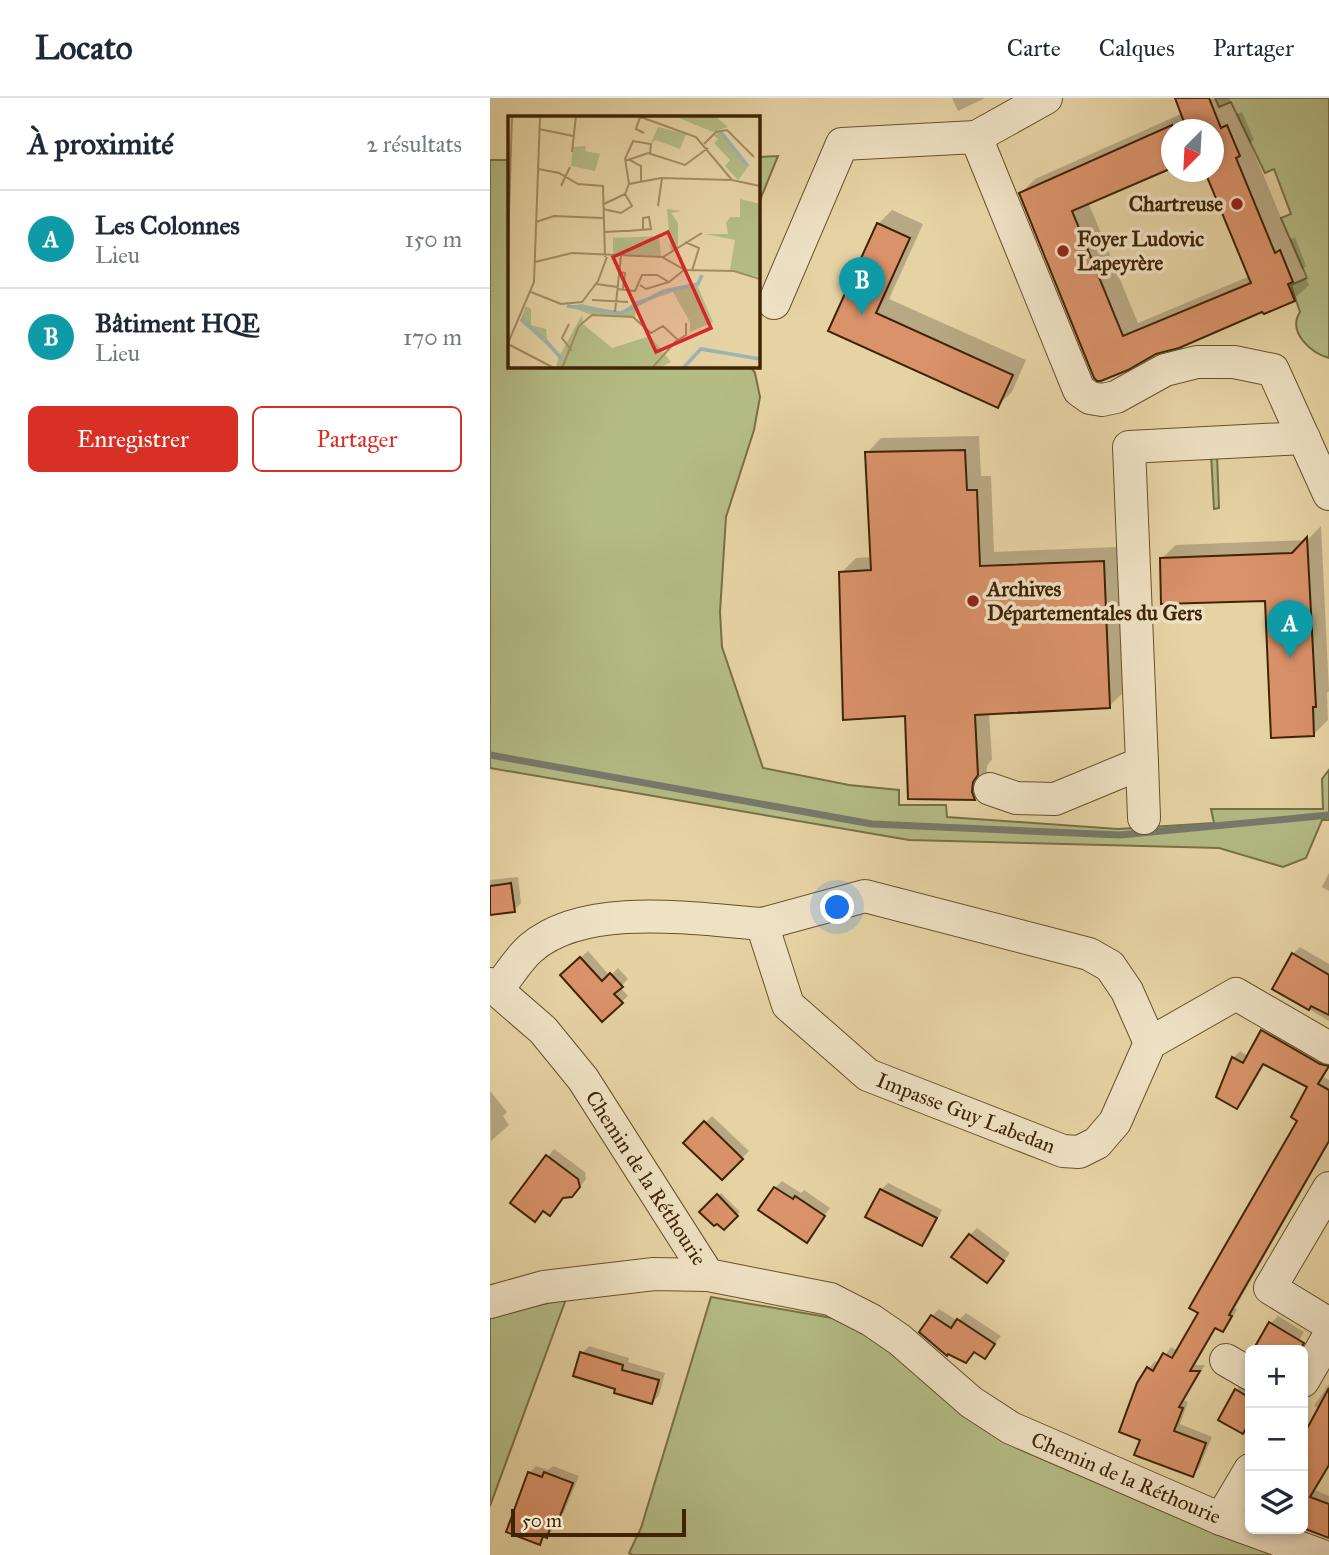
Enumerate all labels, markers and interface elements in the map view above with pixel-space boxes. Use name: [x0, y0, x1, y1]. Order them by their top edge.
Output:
text: Locato: [35, 28, 133, 68]
text: Carte: [1007, 33, 1061, 63]
text: Calques: [1099, 33, 1175, 63]
text: Partager: [1213, 33, 1294, 63]
inset map: [508, 116, 760, 368]
north arrow: [1161, 119, 1224, 182]
text: À proximité: [28, 126, 174, 162]
text: 2 résultats: [366, 130, 462, 158]
place label: Chartreuse: [1129, 191, 1223, 217]
marker: Chartreuse: [1229, 196, 1245, 212]
text: Les Colonnes: [95, 209, 240, 241]
text: A: [43, 225, 59, 253]
text: 150 m: [405, 225, 462, 253]
place label: Foyer Ludovic Lapeyrère: [1077, 226, 1204, 276]
text: Lieu: [95, 241, 140, 269]
marker: Foyer Ludovic Lapeyrère: [1055, 243, 1071, 259]
pin: B: [839, 257, 885, 315]
text: Bâtiment HQE: [95, 307, 260, 339]
text: B: [43, 323, 59, 351]
text: 170 m: [403, 323, 462, 351]
text: Lieu: [95, 339, 140, 367]
button: Enregistrer: [28, 406, 238, 472]
button: Partager: [252, 406, 462, 472]
place label: Archives Départementales du Gers: [985, 576, 1202, 626]
marker: Archives Départementales du Gers: [965, 593, 981, 609]
pin: A: [1267, 600, 1313, 658]
your location: [820, 890, 854, 924]
street label: Impasse Guy Labedan: [873, 1067, 1059, 1159]
street label: Chemin de la Réthourie: [580, 1086, 712, 1271]
map controls: [1245, 1345, 1308, 1534]
button: +: [1245, 1345, 1308, 1408]
button: −: [1245, 1408, 1308, 1471]
street label: Chemin de la Réthourie: [1027, 1426, 1225, 1530]
button: layers: [1245, 1471, 1308, 1534]
scale bar: [511, 1506, 686, 1538]
text: 50 m: [522, 1509, 562, 1532]

